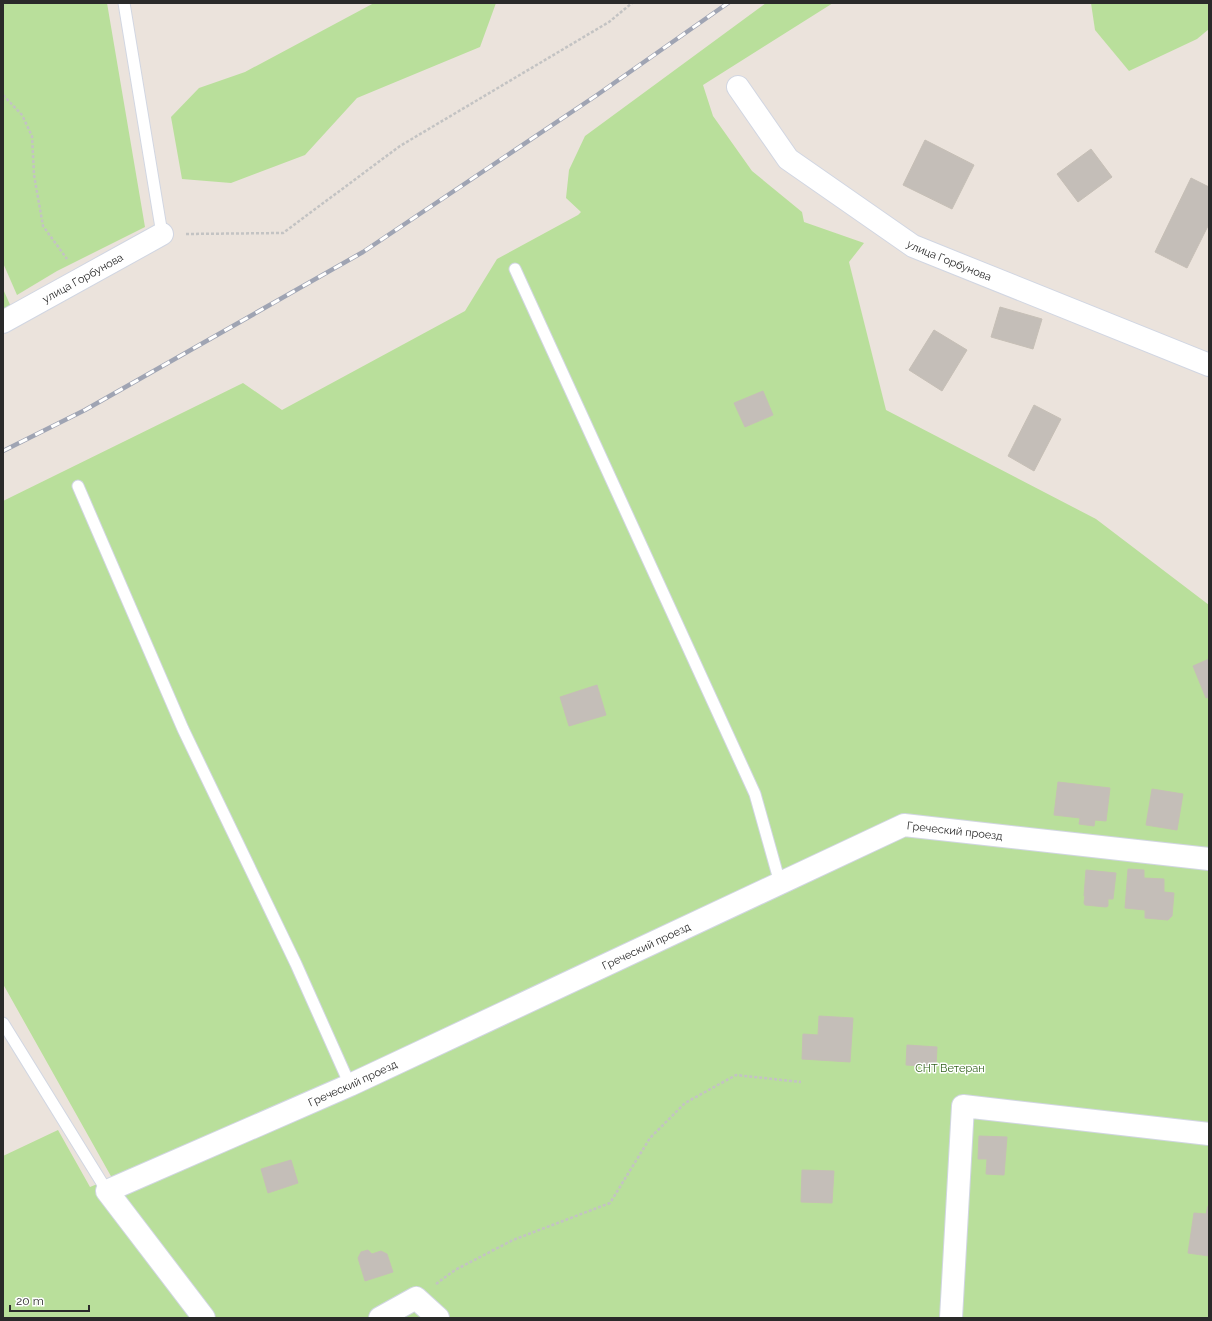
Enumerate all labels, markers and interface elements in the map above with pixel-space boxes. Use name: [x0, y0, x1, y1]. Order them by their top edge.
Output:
street label: улица Горбунова: [904, 237, 994, 283]
street label: улица Горбунова: [40, 250, 125, 305]
street label: Греческий проезд: [906, 819, 1004, 843]
street label: Греческий проезд: [600, 919, 693, 972]
street label: Греческий проезд: [306, 1057, 400, 1109]
park label: СНТ Ветеран: [915, 1062, 985, 1075]
scale bar: [10, 1287, 89, 1313]
text: 20 m: [16, 1294, 44, 1308]

